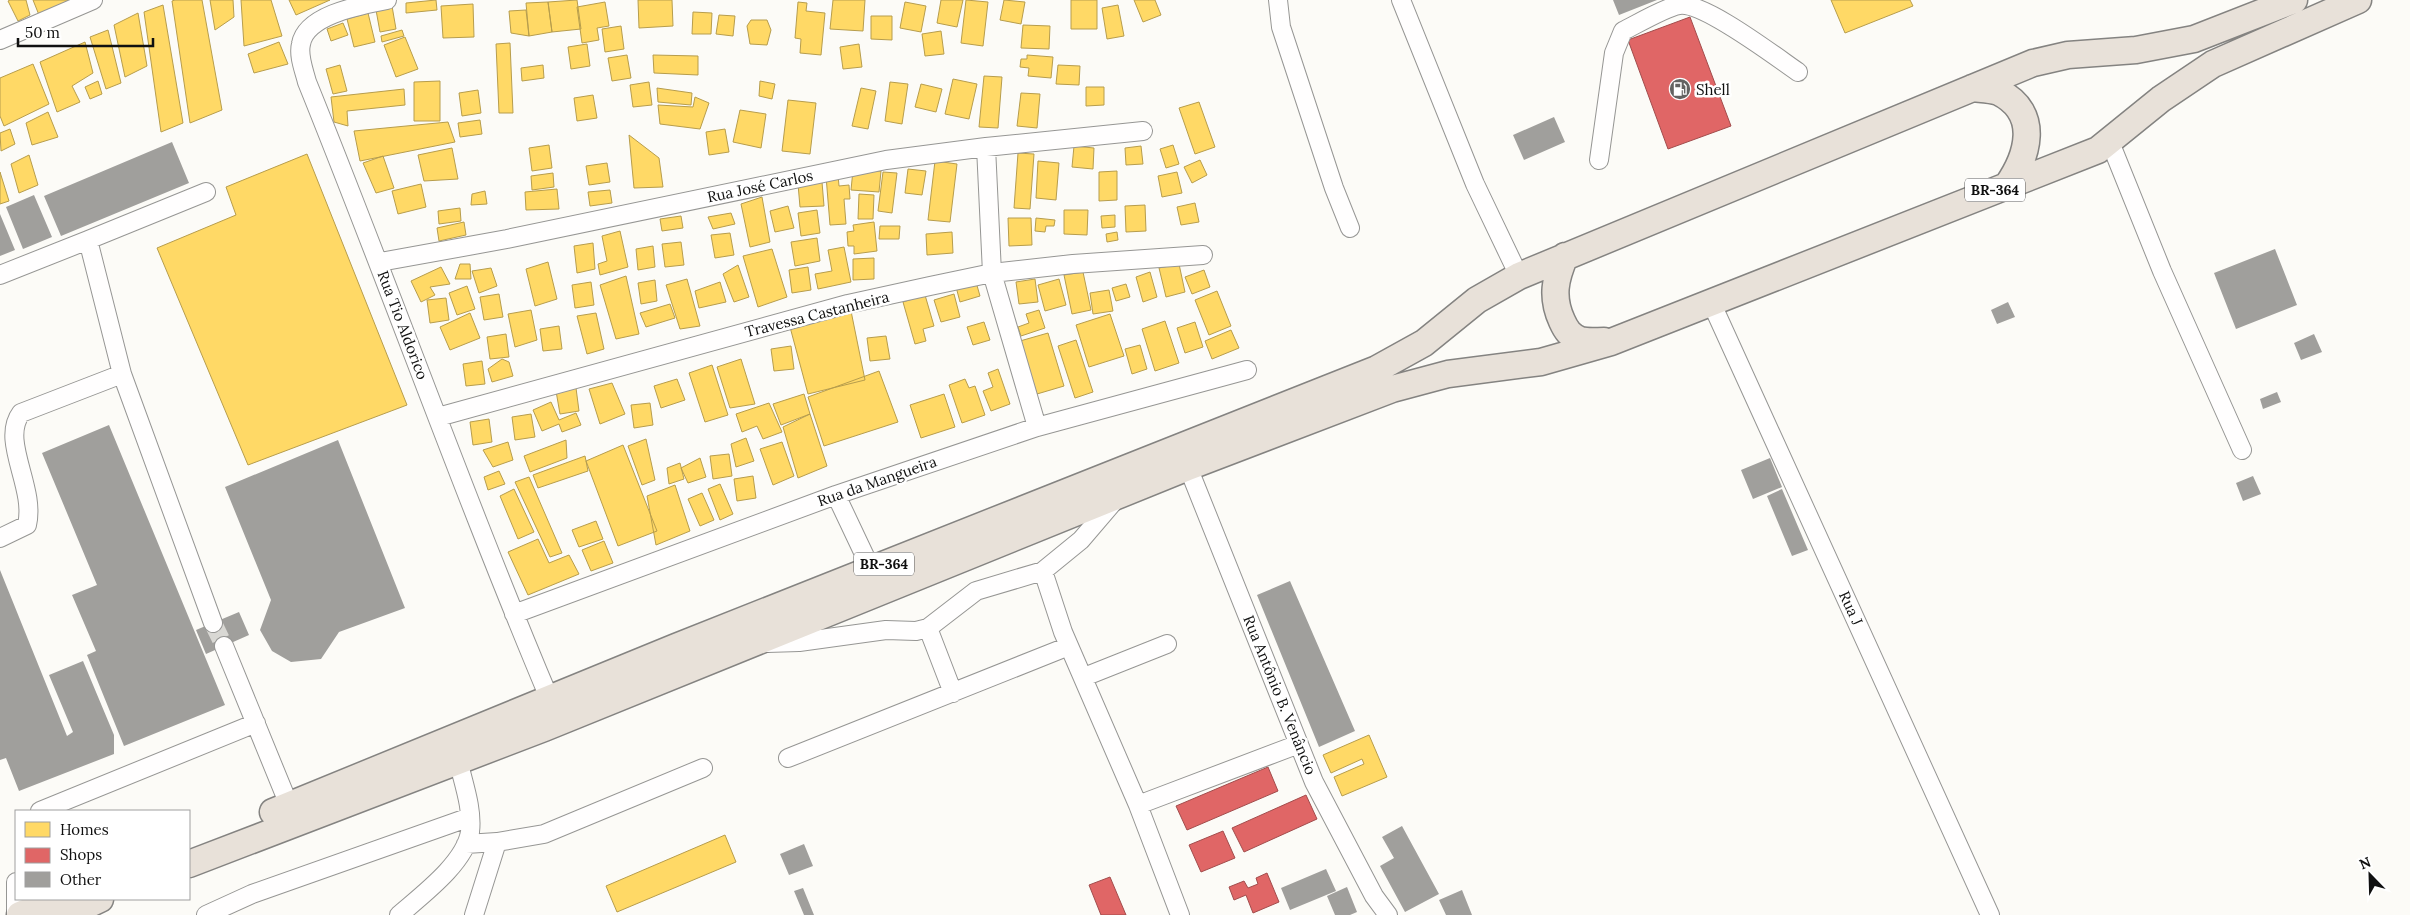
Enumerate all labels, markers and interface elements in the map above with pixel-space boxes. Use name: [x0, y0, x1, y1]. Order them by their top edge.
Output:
scale bar: [18, 15, 152, 47]
text: 50 m: [25, 23, 60, 42]
fuel station icon: Shell: [1668, 77, 1692, 101]
place label: Shell: [1696, 80, 1730, 99]
street label: Rua José Carlos: [705, 165, 815, 207]
road number: BR-364: [1965, 178, 2025, 202]
street label: Rua Tio Aldorico: [373, 268, 433, 382]
street label: Travessa Castanheira: [743, 287, 891, 341]
street label: Rua da Mangueira: [815, 452, 939, 510]
road number: BR-364: [854, 552, 914, 576]
street label: Rua J: [1835, 588, 1867, 629]
street label: Rua Antônio B. Venâncio: [1239, 613, 1321, 778]
legend: [15, 810, 190, 900]
text: Homes: [60, 820, 109, 839]
text: Shops: [60, 845, 102, 864]
north arrow: [2345, 850, 2395, 900]
text: N: [2356, 853, 2374, 873]
text: Other: [60, 870, 102, 889]

